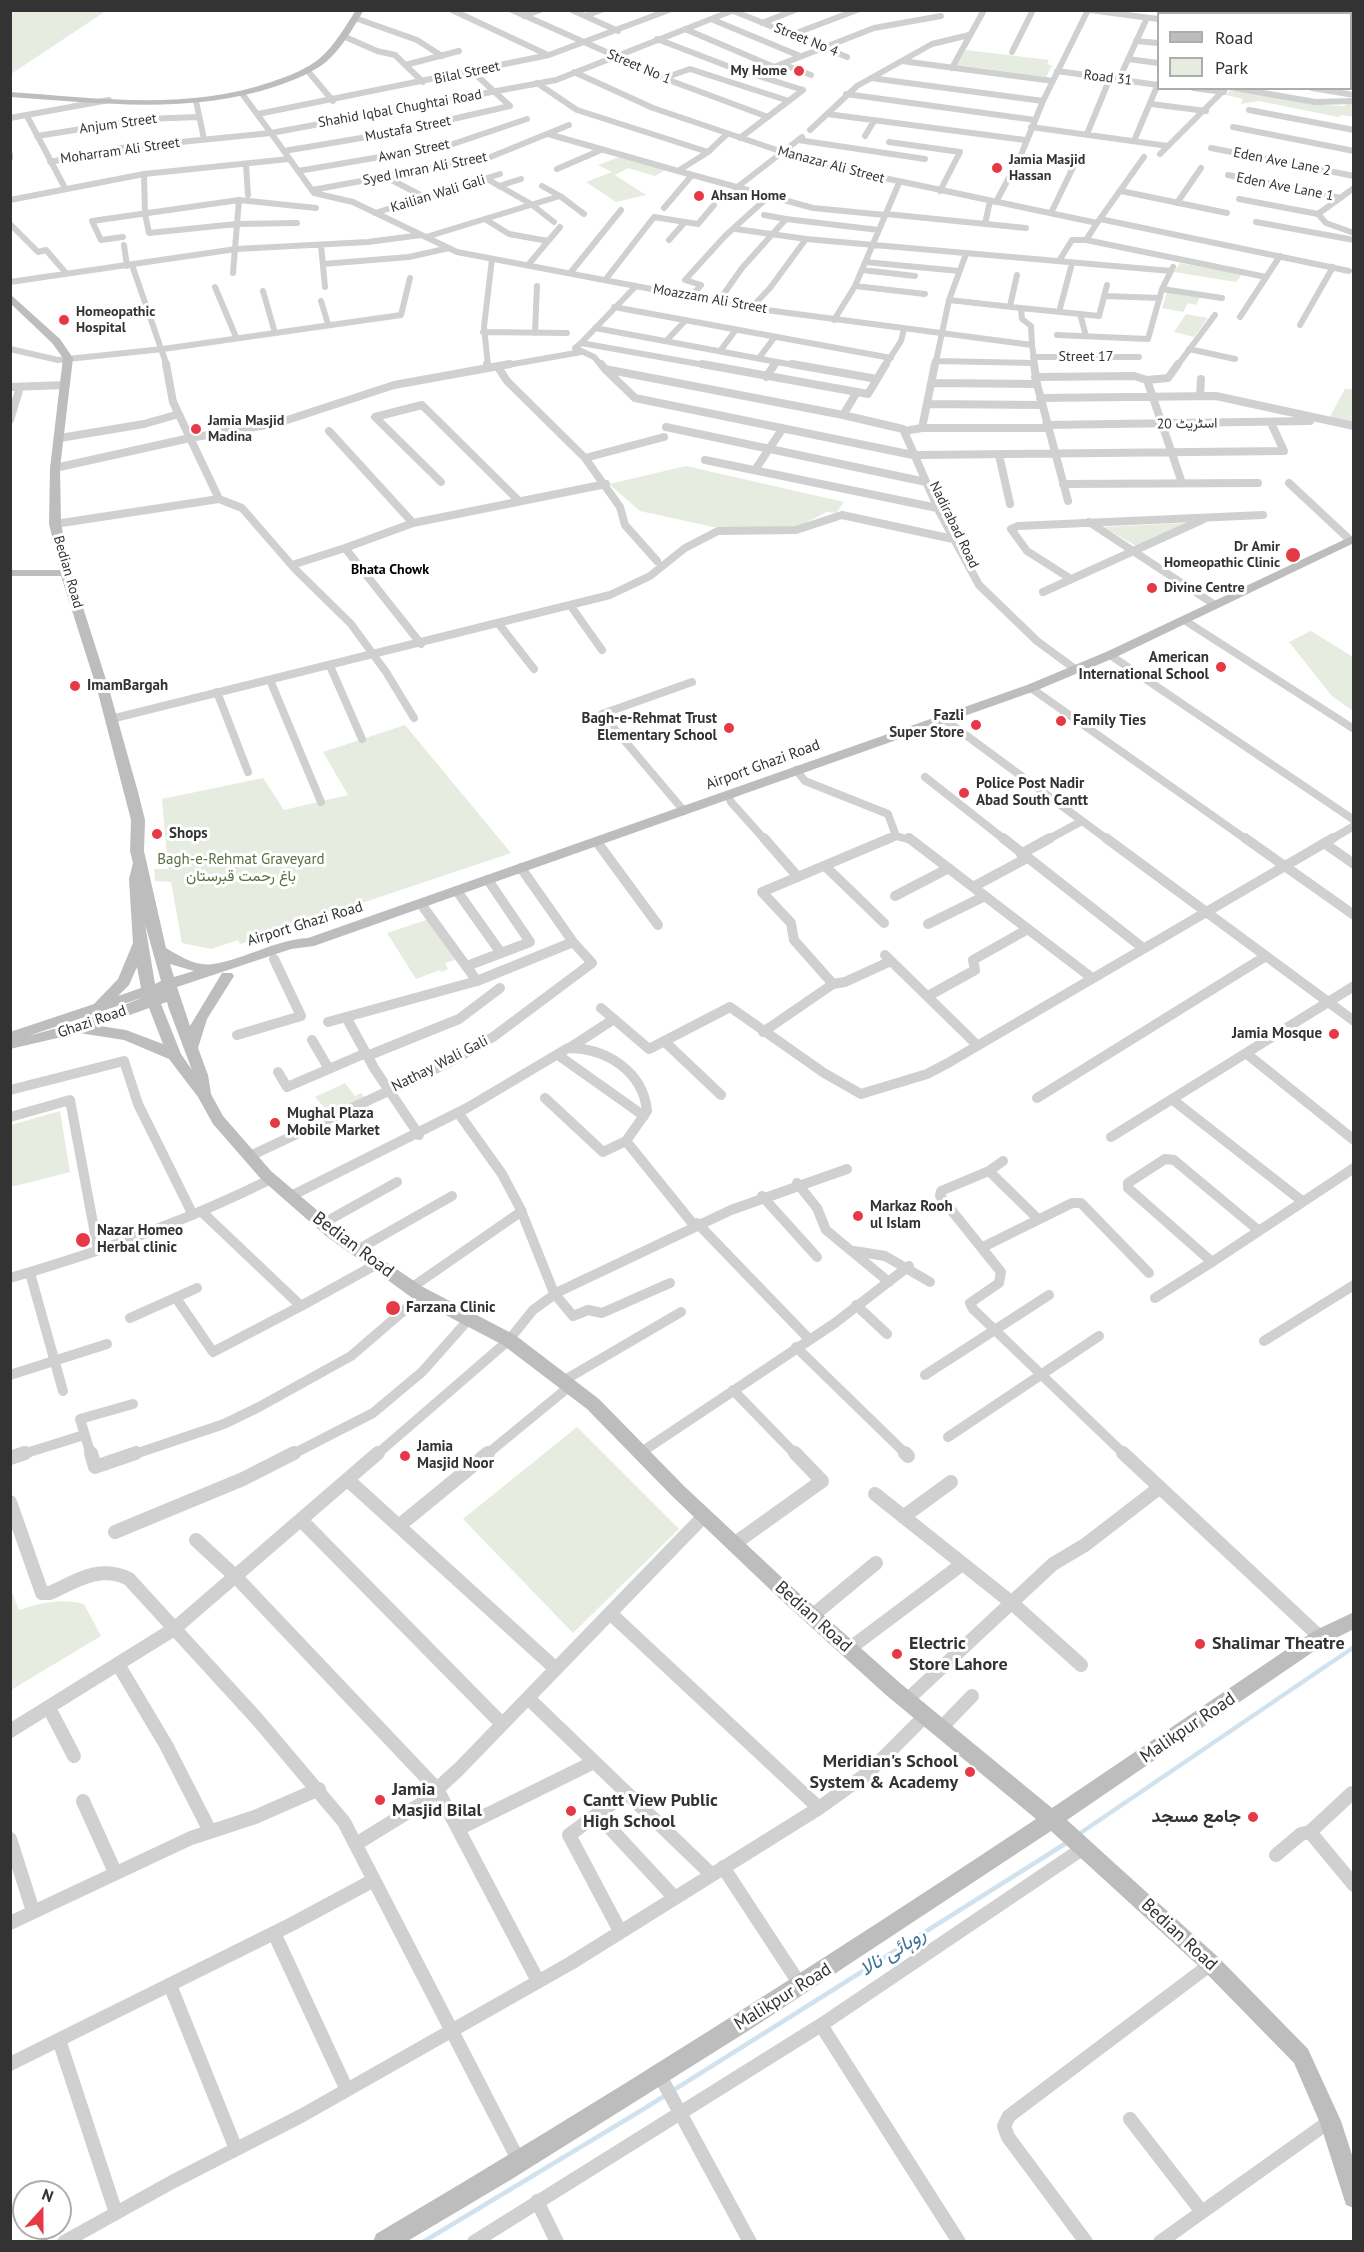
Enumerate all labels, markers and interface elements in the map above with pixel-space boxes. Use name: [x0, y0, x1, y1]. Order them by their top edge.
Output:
legend: [1157, 12, 1352, 90]
street label: Street No 4: [771, 20, 841, 60]
text: Road: [1215, 26, 1253, 49]
street label: Street No 1: [605, 46, 673, 88]
text: Park: [1215, 56, 1248, 79]
street label: Bilal Street: [433, 58, 501, 88]
place label: My Home: [731, 63, 787, 79]
marker: My Home: [792, 64, 806, 78]
street label: Road 31: [1083, 67, 1133, 89]
street label: Shahid Iqbal Chughtai Road: [317, 86, 483, 132]
street label: Anjum Street: [78, 110, 158, 138]
street label: Mustafa Street: [364, 112, 452, 146]
street label: Moharram Ali Street: [59, 134, 181, 168]
street label: Awan Street: [377, 136, 451, 166]
street label: Manazar Ali Street: [776, 143, 886, 187]
street label: Eden Ave Lane 2: [1232, 144, 1332, 180]
street label: Syed Imran Ali Street: [361, 149, 489, 189]
place label: Jamia Masjid Hassan: [1009, 152, 1085, 184]
marker: Jamia Masjid Hassan: [990, 161, 1004, 175]
street label: Eden Ave Lane 1: [1235, 169, 1335, 205]
street label: Kailian Wali Gali: [389, 172, 487, 216]
place label: Ahsan Home: [711, 188, 786, 204]
marker: Ahsan Home: [692, 189, 706, 203]
street label: Moazzam Ali Street: [652, 281, 768, 317]
place label: Homeopathic Hospital: [76, 304, 155, 336]
marker: Homeopathic Hospital: [57, 313, 71, 327]
street label: Street 17: [1059, 349, 1113, 365]
place label: Jamia Masjid Madina: [208, 413, 284, 446]
street label: اسٹریٹ 20: [1156, 415, 1218, 433]
marker: Jamia Masjid Madina: [189, 422, 203, 436]
street label: Nadirabad Road: [926, 479, 982, 571]
street label: Bedian Road: [50, 534, 86, 610]
place label: Dr Amir Homeopathic Clinic: [1164, 539, 1280, 572]
marker: Dr Amir Homeopathic Clinic: [1284, 546, 1302, 564]
district label: Bhata Chowk: [351, 562, 429, 578]
place label: Divine Centre: [1164, 580, 1245, 596]
marker: Divine Centre: [1145, 581, 1159, 595]
place label: American International School: [1079, 649, 1209, 684]
marker: American International School: [1214, 660, 1228, 674]
place label: ImamBargah: [87, 677, 168, 695]
marker: ImamBargah: [68, 679, 82, 693]
place label: Fazli Super Store: [889, 707, 964, 742]
place label: Bagh-e-Rehmat Trust Elementary School: [582, 710, 717, 745]
place label: Family Ties: [1073, 712, 1146, 730]
marker: Family Ties: [1054, 714, 1068, 728]
marker: Fazli Super Store: [969, 718, 983, 732]
marker: Bagh-e-Rehmat Trust Elementary School: [722, 721, 736, 735]
street label: Airport Ghazi Road: [704, 736, 822, 794]
place label: Police Post Nadir Abad South Cantt: [976, 775, 1088, 810]
marker: Police Post Nadir Abad South Cantt: [957, 786, 971, 800]
place label: Shops: [169, 825, 208, 843]
marker: Shops: [150, 827, 164, 841]
park label: Bagh-e-Rehmat Graveyard باغ رحمت قبرستان: [157, 851, 325, 886]
street label: Airport Ghazi Road: [245, 898, 365, 950]
street label: Ghazi Road: [55, 1002, 129, 1042]
place label: Jamia Mosque: [1232, 1025, 1322, 1043]
marker: Jamia Mosque: [1327, 1027, 1341, 1041]
street label: Nathay Wali Gali: [389, 1032, 491, 1096]
place label: Mughal Plaza Mobile Market: [287, 1105, 380, 1140]
marker: Mughal Plaza Mobile Market: [268, 1116, 282, 1130]
place label: Markaz Rooh ul Islam: [870, 1198, 953, 1233]
street label: Bedian Road: [308, 1208, 398, 1282]
marker: Markaz Rooh ul Islam: [851, 1209, 865, 1223]
place label: Nazar Homeo Herbal clinic: [97, 1222, 183, 1257]
marker: Nazar Homeo Herbal clinic: [74, 1231, 92, 1249]
marker: Farzana Clinic: [384, 1299, 402, 1317]
place label: Farzana Clinic: [406, 1299, 496, 1317]
place label: Jamia Masjid Noor: [417, 1438, 494, 1473]
marker: Jamia Masjid Noor: [398, 1449, 412, 1463]
street label: Bedian Road: [770, 1577, 856, 1657]
place label: Electric Store Lahore: [909, 1633, 1008, 1676]
place label: Shalimar Theatre: [1212, 1633, 1345, 1655]
marker: Shalimar Theatre: [1193, 1637, 1207, 1651]
marker: Electric Store Lahore: [890, 1647, 904, 1661]
street label: Malikpur Road: [1136, 1688, 1240, 1768]
place label: Meridian's School System & Academy: [809, 1751, 958, 1794]
marker: Meridian's School System & Academy: [963, 1765, 977, 1779]
place label: Jamia Masjid Bilal: [392, 1779, 482, 1822]
place label: Cantt View Public High School: [583, 1790, 718, 1832]
marker: Jamia Masjid Bilal: [373, 1793, 387, 1807]
marker: Cantt View Public High School: [564, 1804, 578, 1818]
place label: جامع مسجد: [1151, 1806, 1241, 1828]
marker: جامع مسجد: [1246, 1810, 1260, 1824]
street label: Bedian Road: [1137, 1894, 1221, 1976]
water label: روہائی نالا: [856, 1922, 930, 1982]
street label: Malikpur Road: [730, 1959, 836, 2035]
north arrow: [12, 2180, 72, 2240]
text: N: [39, 2184, 56, 2206]

